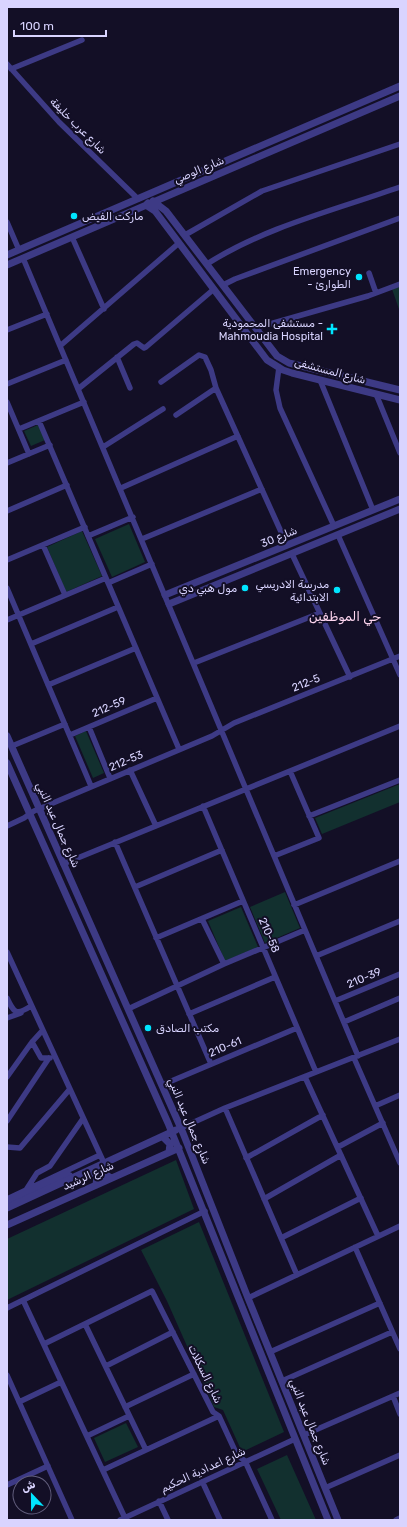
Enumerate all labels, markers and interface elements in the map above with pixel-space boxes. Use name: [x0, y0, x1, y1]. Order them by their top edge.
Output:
scale bar: [14, 12, 106, 38]
text: 100 m: [20, 19, 54, 33]
street label: شارع عرب خليفة: [46, 95, 109, 158]
street label: شارع الوصي: [172, 154, 227, 188]
place label: ماركت الفيض: [82, 210, 143, 223]
marker: ماركت الفيض: [69, 211, 79, 221]
place label: Emergency - الطوارئ: [293, 265, 351, 292]
marker: Emergency - الطوارئ: [354, 272, 364, 282]
place label: مستشفى المحمودية - Mahmoudia Hospital: [219, 317, 323, 343]
marker: مستشفى المحمودية - Mahmoudia Hospital: [326, 323, 338, 335]
street label: شارع المستشفى: [292, 355, 367, 389]
street label: شارع 30: [259, 524, 300, 552]
place label: مدرسة الادريسي الابتدائية: [256, 578, 329, 604]
place label: مول هبي دي: [179, 582, 237, 597]
marker: مول هبي دي: [240, 583, 250, 593]
marker: مدرسة الادريسي الابتدائية: [332, 585, 342, 595]
district label: حي الموظفين: [309, 609, 381, 626]
street label: 212-5: [290, 671, 322, 694]
street label: 212-59: [90, 694, 128, 720]
street label: 212-53: [107, 748, 145, 774]
street label: شارع جمال عبد النبي: [31, 780, 83, 871]
street label: 210-58: [256, 915, 282, 955]
street label: 210-39: [345, 965, 383, 991]
place label: مكتب الصادق: [156, 1022, 219, 1035]
marker: مكتب الصادق: [143, 1023, 153, 1033]
street label: 210-61: [207, 1034, 243, 1060]
street label: شارع جمال عبد النبي: [163, 1076, 213, 1167]
street label: شارع الرشيد: [60, 1159, 117, 1195]
street label: شارع السكلات: [183, 1343, 225, 1406]
street label: شارع جمال عبد النبي: [285, 1377, 333, 1468]
street label: شارع اعدادية الحكيم: [158, 1445, 248, 1497]
north arrow: [12, 1475, 52, 1515]
text: ش: [20, 1478, 37, 1495]

